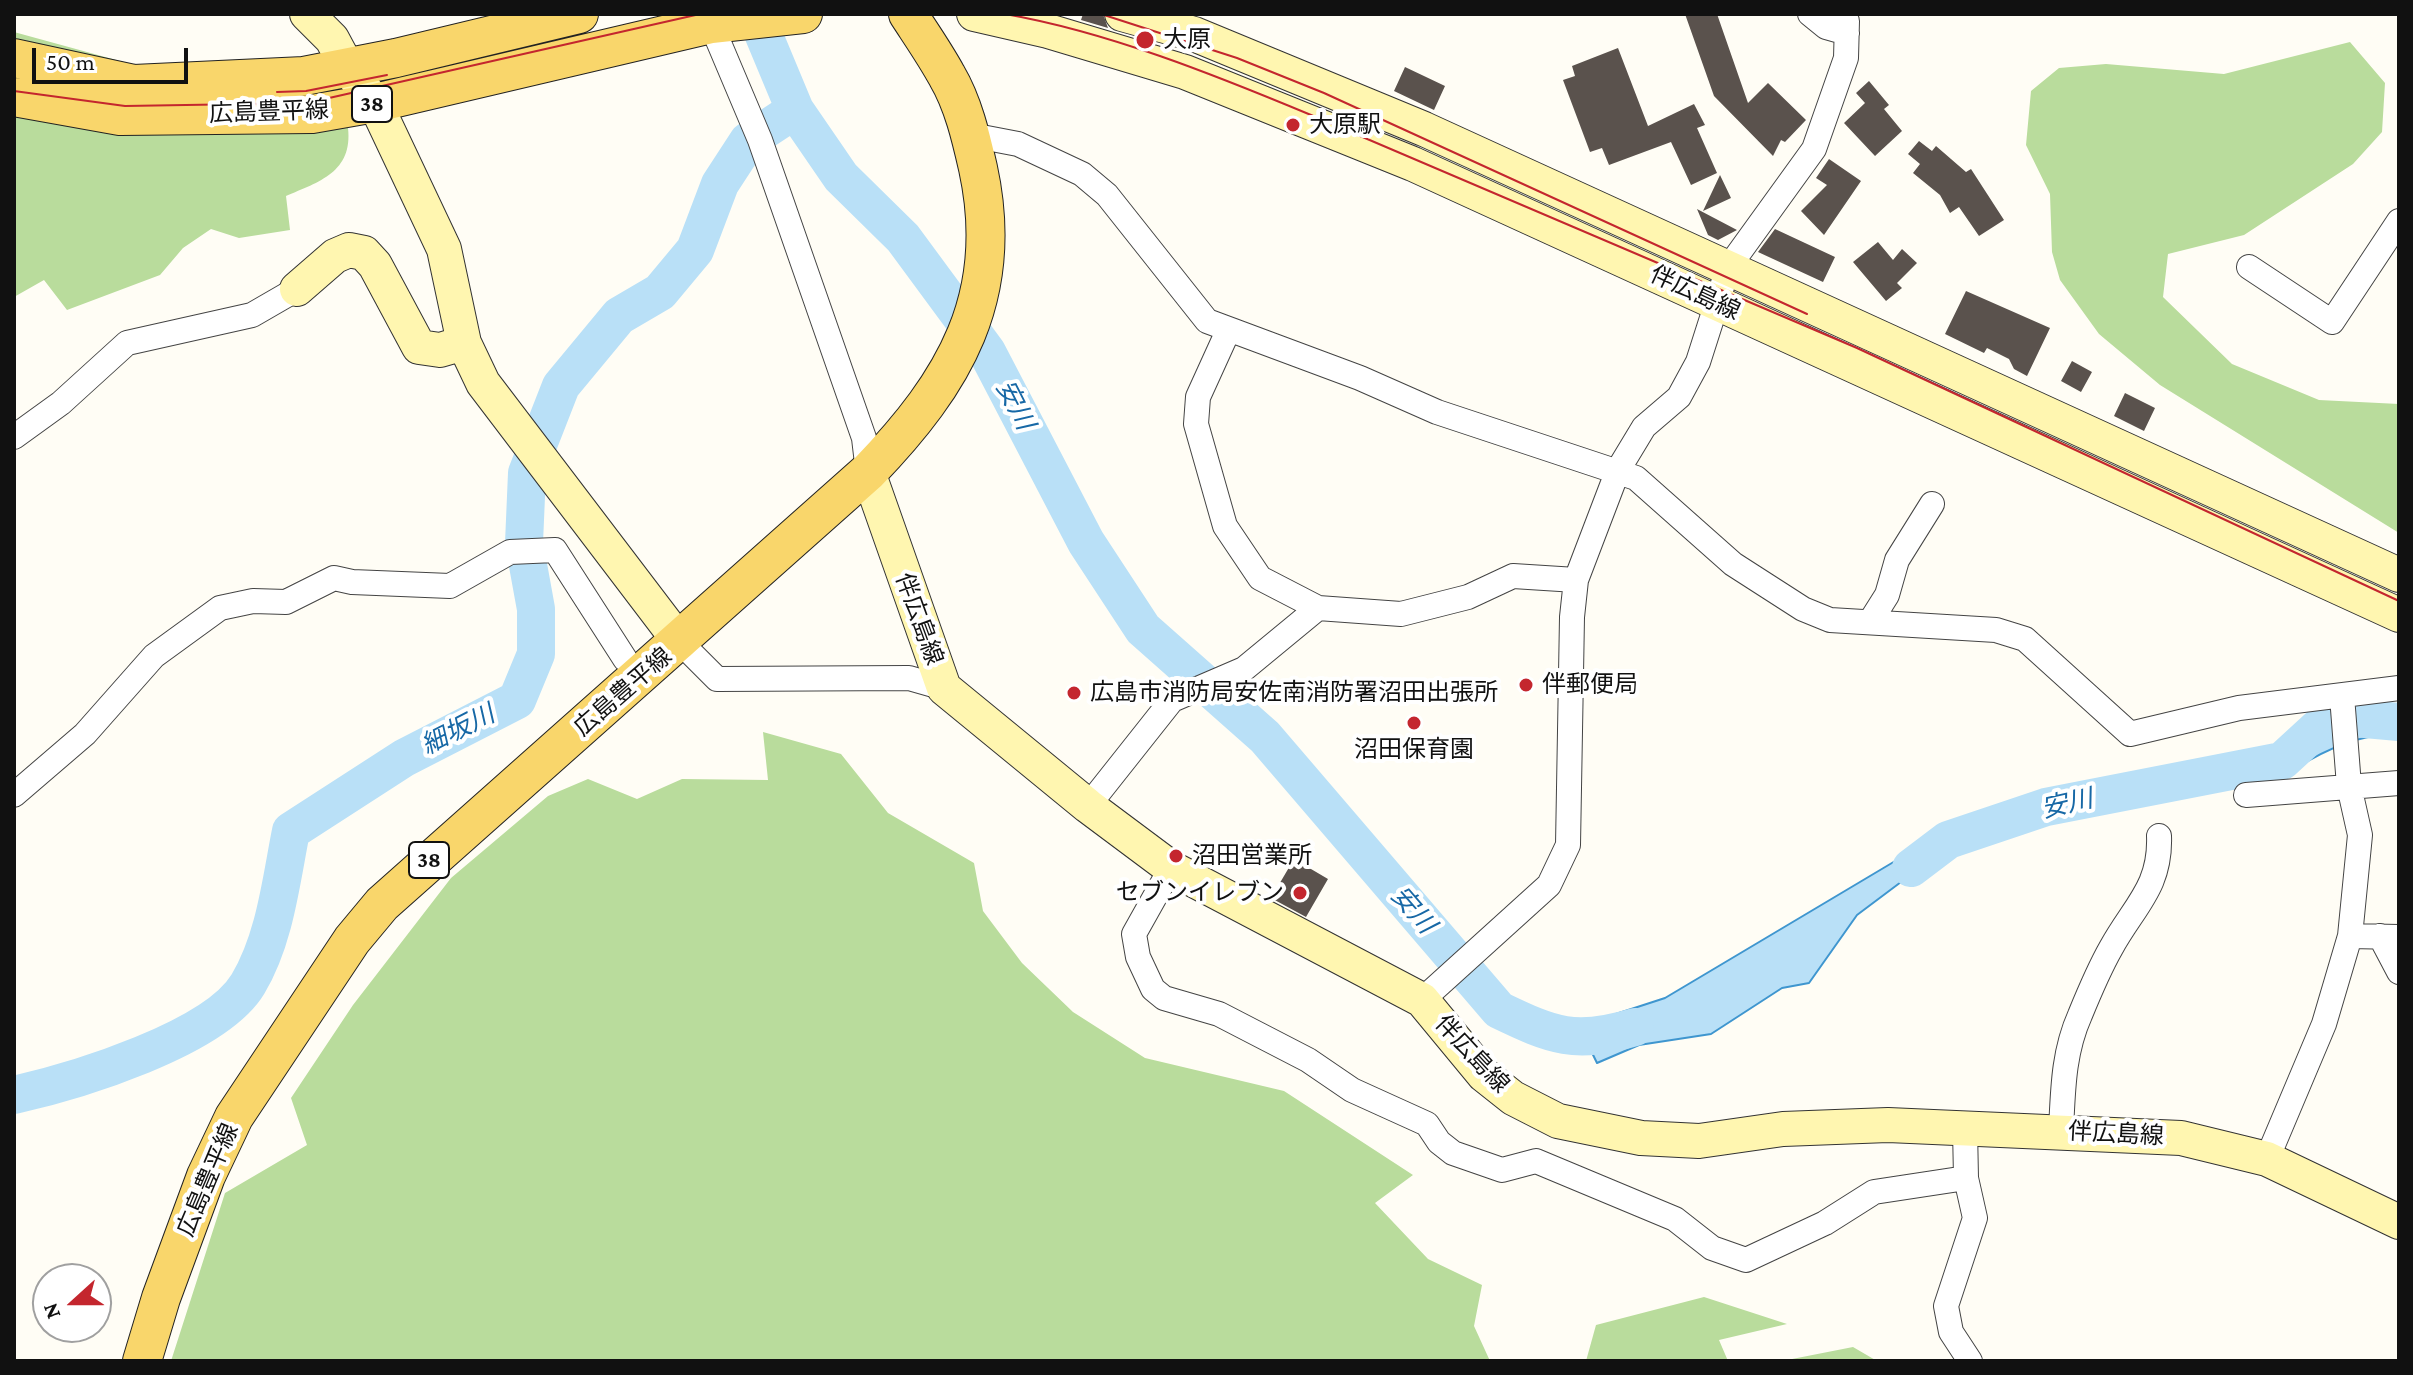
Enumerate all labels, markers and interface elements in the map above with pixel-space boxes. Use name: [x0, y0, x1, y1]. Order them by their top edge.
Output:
place label: 大原: [1163, 26, 1211, 54]
marker: 大原: [1134, 29, 1156, 51]
scale bar: [36, 32, 192, 82]
text: 50 m: [46, 48, 95, 75]
road number: 38: [352, 86, 392, 122]
street label: 広島豊平線: [209, 96, 329, 128]
place label: 大原駅: [1309, 111, 1381, 139]
marker: 大原駅: [1284, 116, 1302, 134]
street label: 伴広島線: [1645, 260, 1745, 326]
water label: 安川: [989, 375, 1041, 435]
street label: 伴広島線: [889, 569, 949, 669]
street label: 広島豊平線: [568, 642, 678, 742]
place label: 伴郵便局: [1542, 671, 1638, 699]
marker: 伴郵便局: [1517, 676, 1535, 694]
place label: 広島市消防局安佐南消防署沼田出張所: [1090, 679, 1498, 707]
marker: 広島市消防局安佐南消防署沼田出張所: [1065, 684, 1083, 702]
water label: 細坂川: [416, 698, 500, 762]
marker: 沼田保育園: [1405, 714, 1423, 732]
place label: 沼田保育園: [1354, 736, 1474, 764]
water label: 安川: [2038, 783, 2096, 825]
road number: 38: [409, 842, 449, 878]
place label: 沼田営業所: [1192, 842, 1312, 870]
marker: 沼田営業所: [1167, 847, 1185, 865]
place label: セブンイレブン: [1116, 879, 1284, 907]
water label: 安川: [1384, 880, 1442, 940]
marker: セブンイレブン: [1291, 884, 1309, 902]
street label: 伴広島線: [1429, 1009, 1515, 1099]
street label: 伴広島線: [2067, 1117, 2165, 1151]
street label: 広島豊平線: [171, 1119, 245, 1241]
north arrow: [32, 1263, 112, 1343]
text: N: [37, 1300, 65, 1323]

